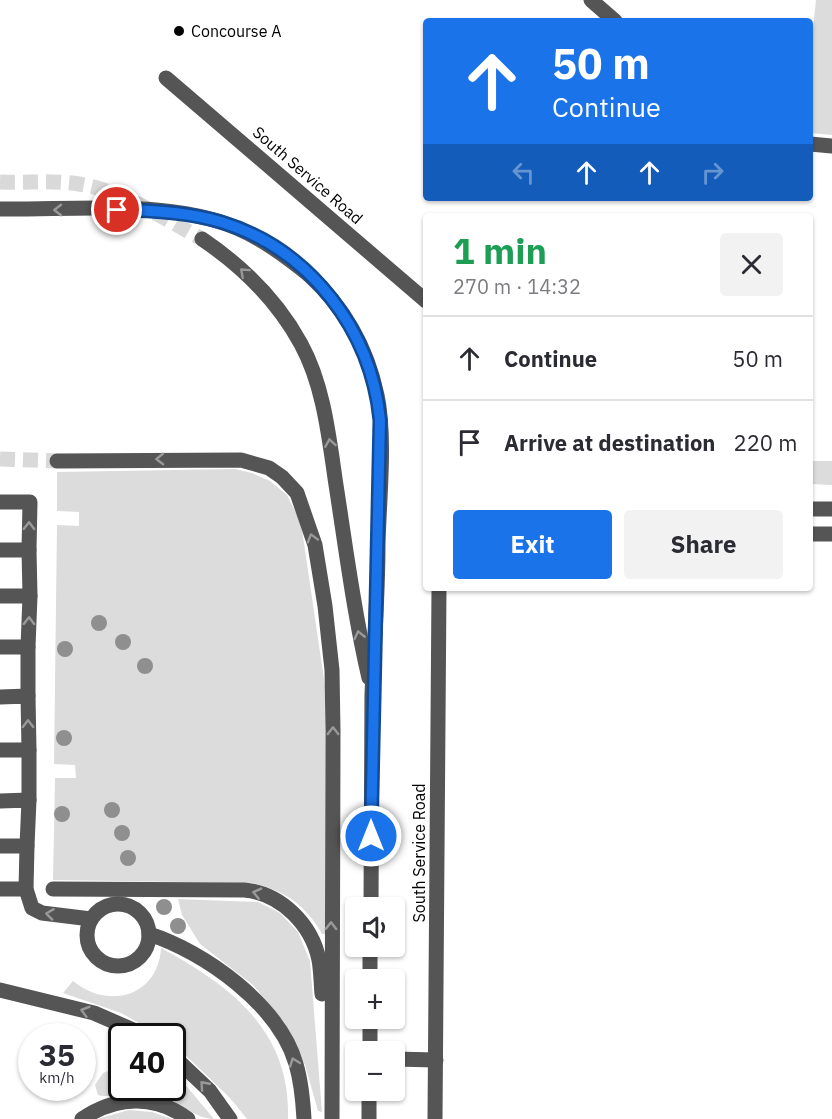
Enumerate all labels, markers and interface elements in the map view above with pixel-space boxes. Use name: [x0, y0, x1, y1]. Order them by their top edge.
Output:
place label: Concourse A: [191, 21, 281, 41]
marker: Concourse A: [172, 24, 186, 38]
text: 50 m: [552, 36, 650, 91]
icon: ahead: [453, 42, 531, 120]
text: Continue: [552, 89, 661, 124]
street label: South Service Road: [249, 122, 367, 228]
icon: left: [507, 156, 540, 189]
icon: ahead: [570, 156, 603, 189]
icon: ahead: [633, 156, 666, 189]
icon: right: [696, 156, 729, 189]
pin: [91, 184, 142, 235]
icon: arrive: [100, 193, 133, 226]
one-way arrow: [53, 204, 62, 216]
text: 1 min: [453, 227, 547, 274]
button: close: [720, 233, 783, 296]
one-way arrow: [241, 268, 251, 279]
text: 270 m · 14:32: [453, 273, 581, 300]
icon: ahead: [453, 342, 486, 375]
text: Continue: [504, 344, 597, 373]
text: 50 m: [732, 344, 783, 373]
icon: arrive: [453, 426, 486, 459]
text: Arrive at destination: [504, 428, 715, 457]
text: 220 m: [733, 428, 797, 457]
one-way arrow: [324, 438, 336, 447]
one-way arrow: [156, 453, 165, 466]
button: Exit: [453, 510, 612, 579]
button: Share: [624, 510, 783, 579]
one-way arrow: [23, 522, 35, 531]
one-way arrow: [307, 533, 319, 543]
one-way arrow: [23, 616, 35, 625]
one-way arrow: [353, 631, 366, 641]
one-way arrow: [22, 719, 35, 728]
one-way arrow: [327, 726, 339, 735]
street label: South Service Road: [409, 783, 429, 923]
position arrow: [339, 804, 403, 868]
one-way arrow: [252, 887, 262, 900]
map controls: [345, 897, 405, 1101]
button: sound: [345, 897, 405, 957]
one-way arrow: [46, 908, 55, 921]
one-way arrow: [325, 921, 337, 930]
button: +: [345, 969, 405, 1029]
one-way arrow: [80, 1005, 90, 1018]
speed limit sign: 40: [108, 1023, 186, 1101]
text: 35: [39, 1035, 75, 1074]
button: −: [345, 1041, 405, 1101]
one-way arrow: [288, 1057, 301, 1068]
text: km/h: [39, 1068, 75, 1087]
one-way arrow: [200, 1081, 211, 1091]

